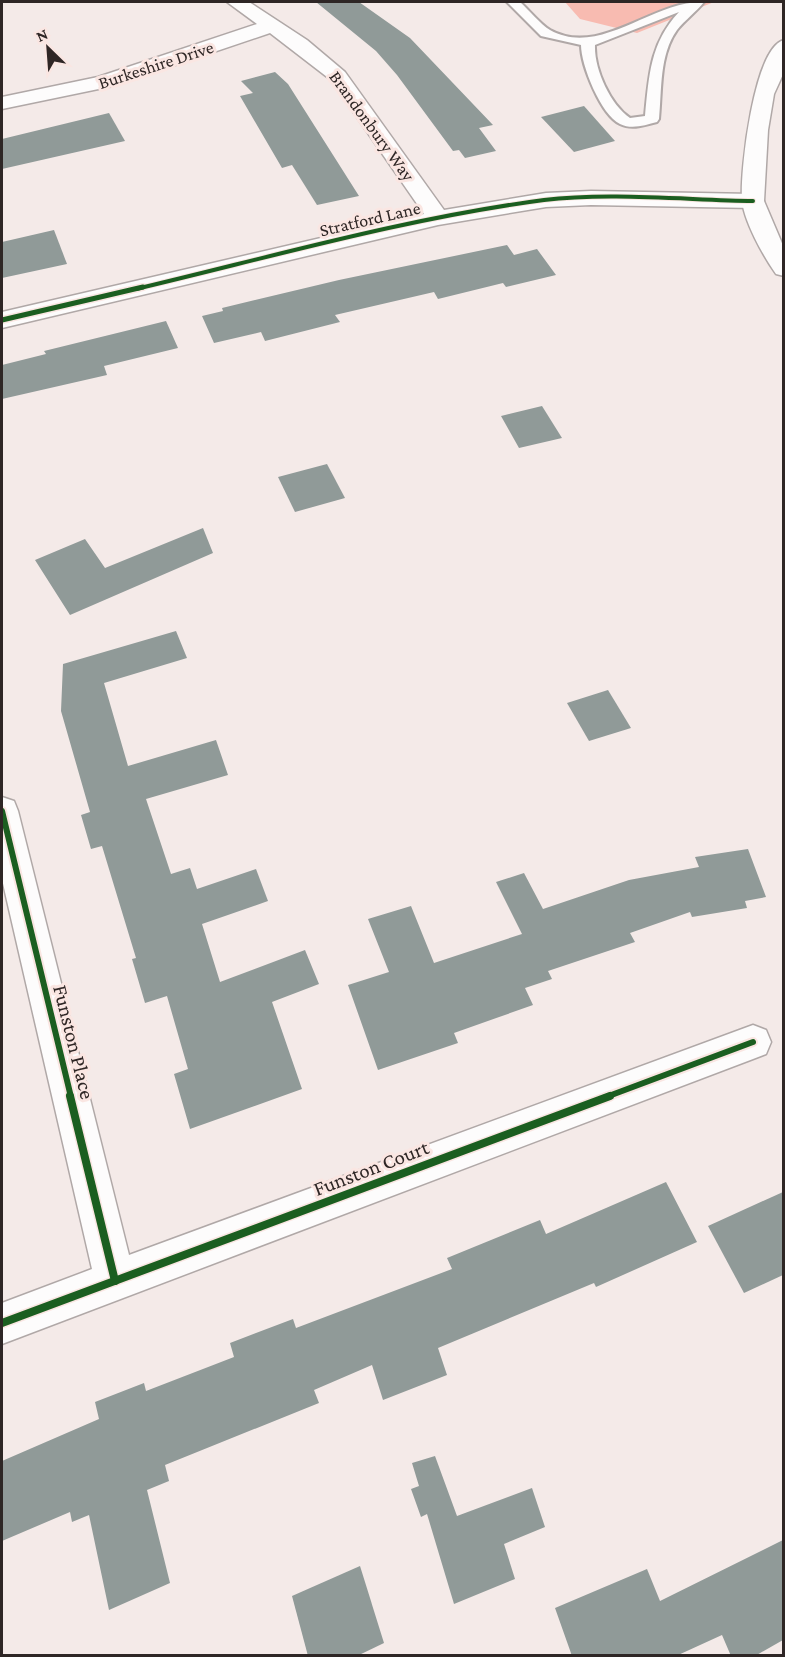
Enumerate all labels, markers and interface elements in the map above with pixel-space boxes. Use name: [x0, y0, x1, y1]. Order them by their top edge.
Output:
north arrow: [18, 18, 78, 78]
text: N: [33, 25, 50, 45]
street label: Burkeshire Drive: [96, 37, 216, 93]
street label: Brandonbury Way: [325, 67, 419, 185]
street label: Stratford Lane: [318, 198, 422, 240]
street label: Funston Place: [48, 982, 100, 1102]
street label: Funston Court: [310, 1135, 433, 1201]

